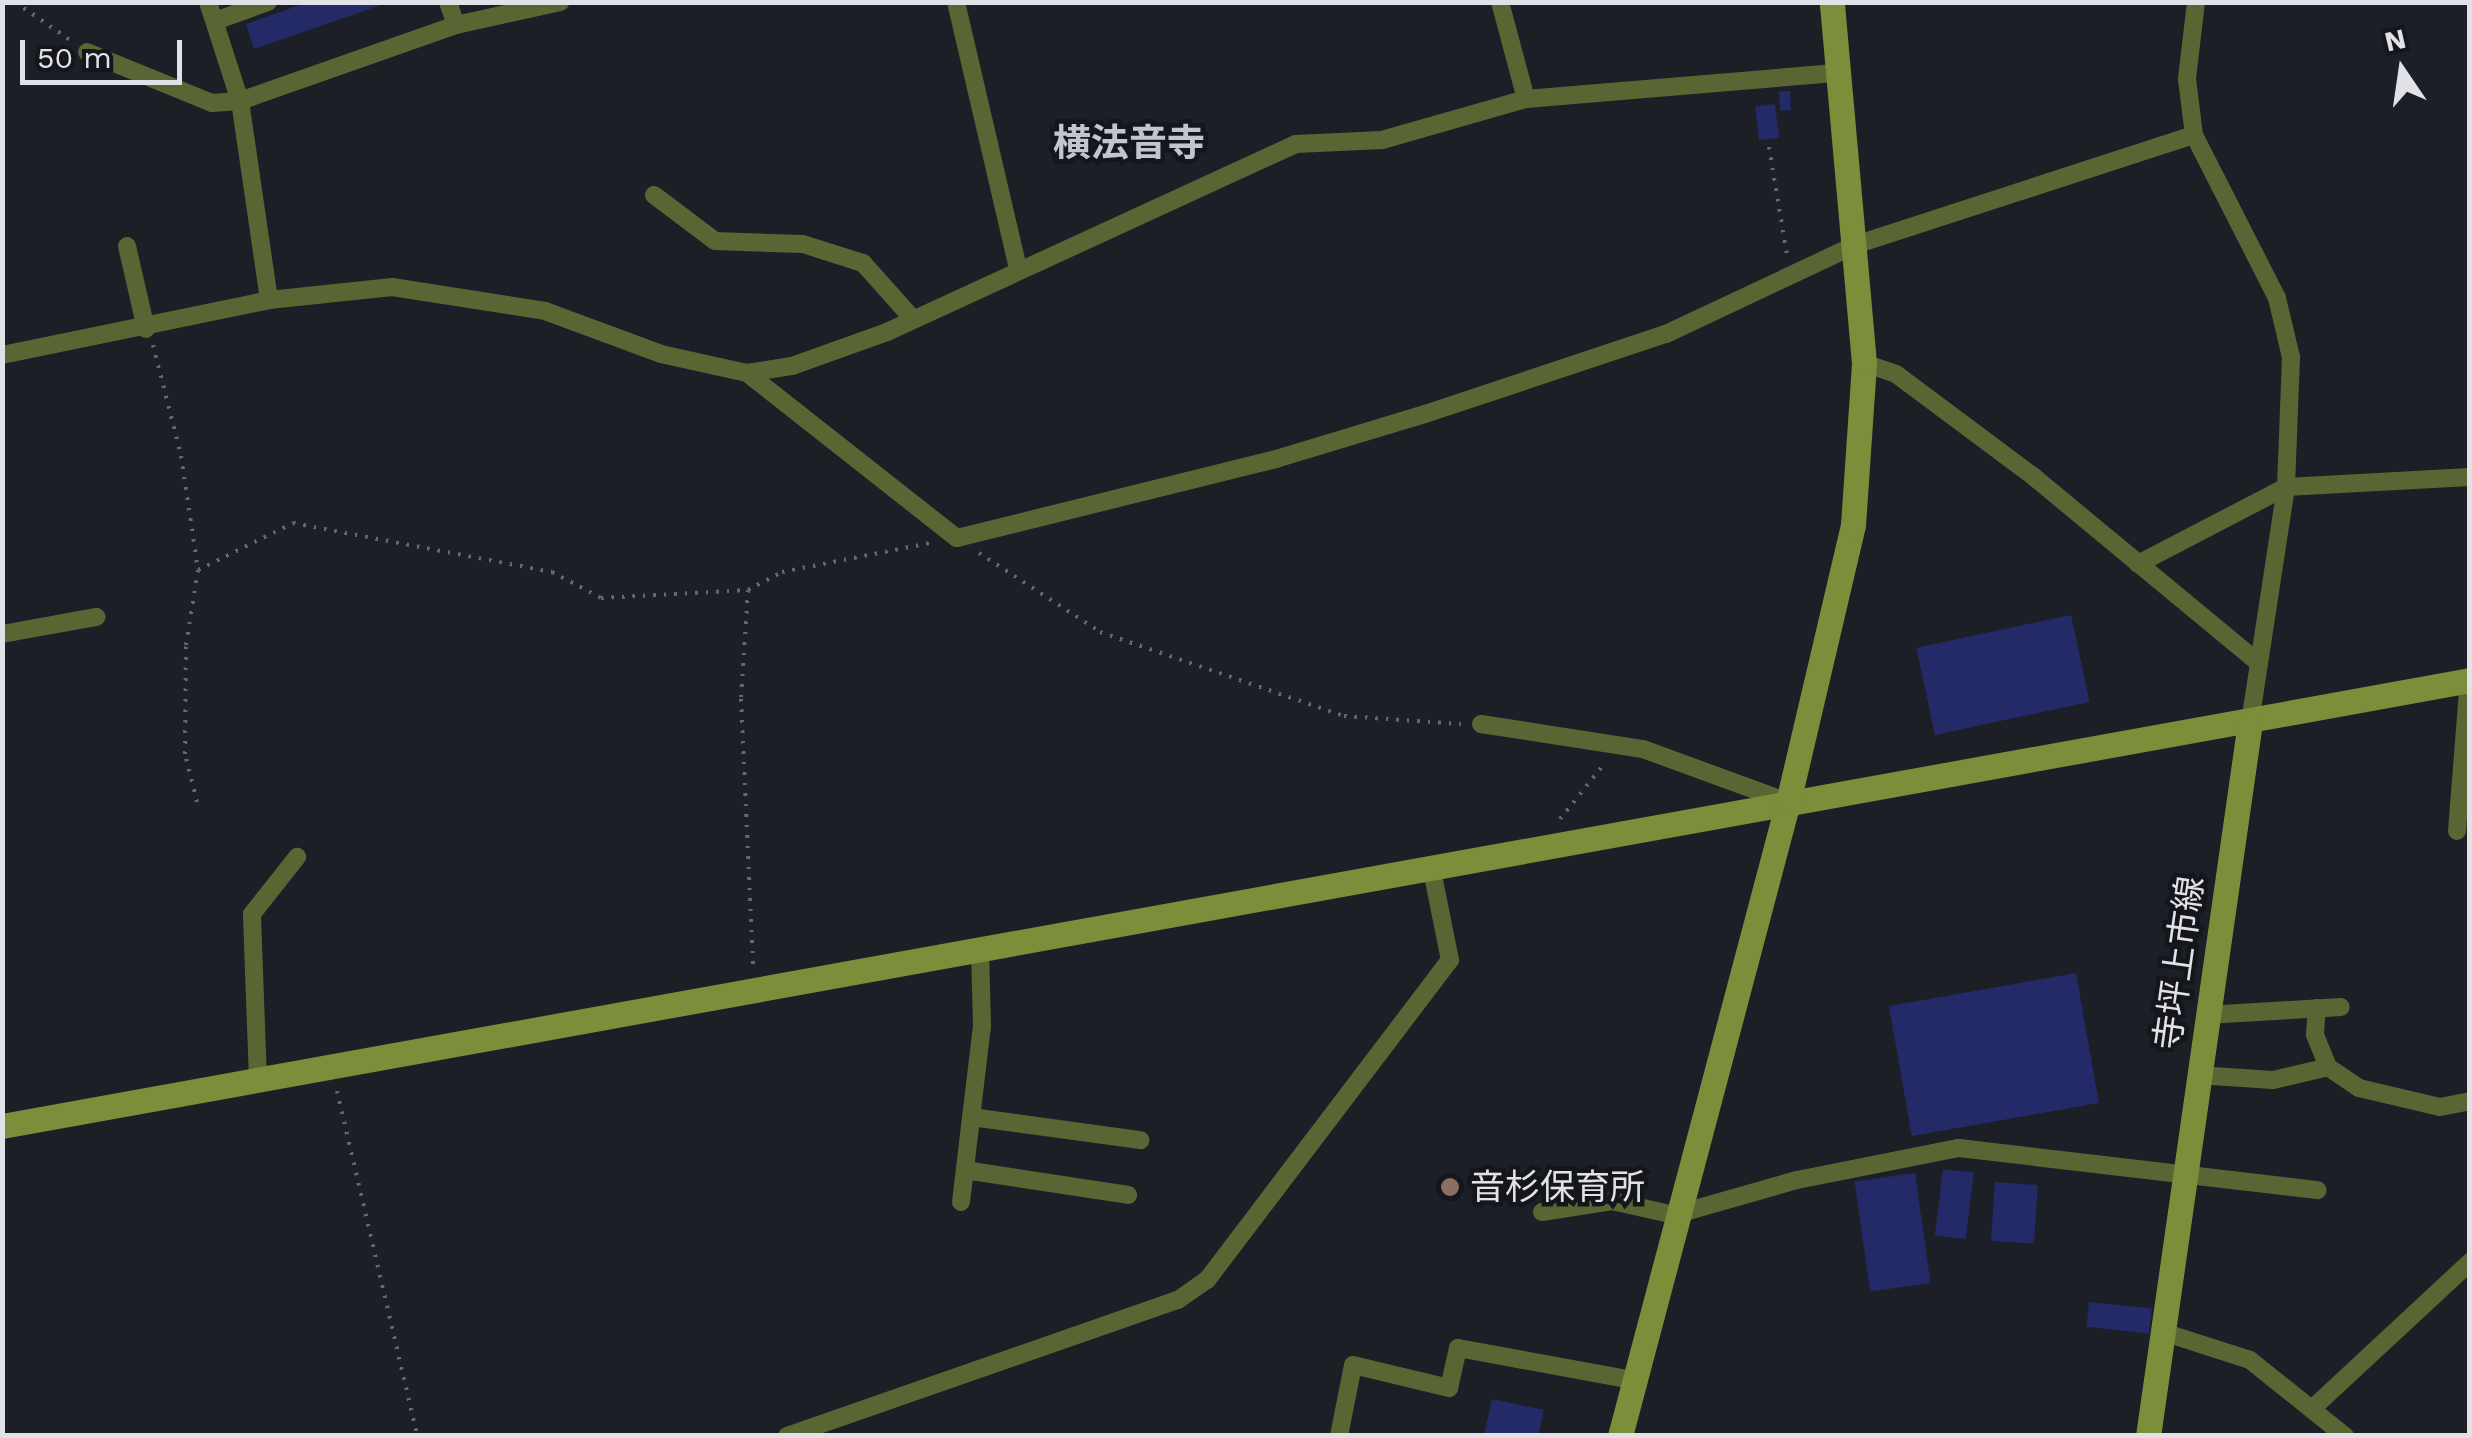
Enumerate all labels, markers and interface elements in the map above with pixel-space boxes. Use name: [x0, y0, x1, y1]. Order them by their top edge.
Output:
scale bar: [25, 20, 188, 82]
north arrow: [2352, 20, 2452, 120]
text: N: [2381, 22, 2409, 59]
text: 50 m: [37, 40, 112, 75]
district label: 横法音寺: [1053, 121, 1205, 167]
street label: 寺坪上市線: [2146, 873, 2212, 1053]
place label: 音杉保育所: [1470, 1166, 1645, 1208]
marker: 音杉保育所: [1439, 1176, 1461, 1198]

